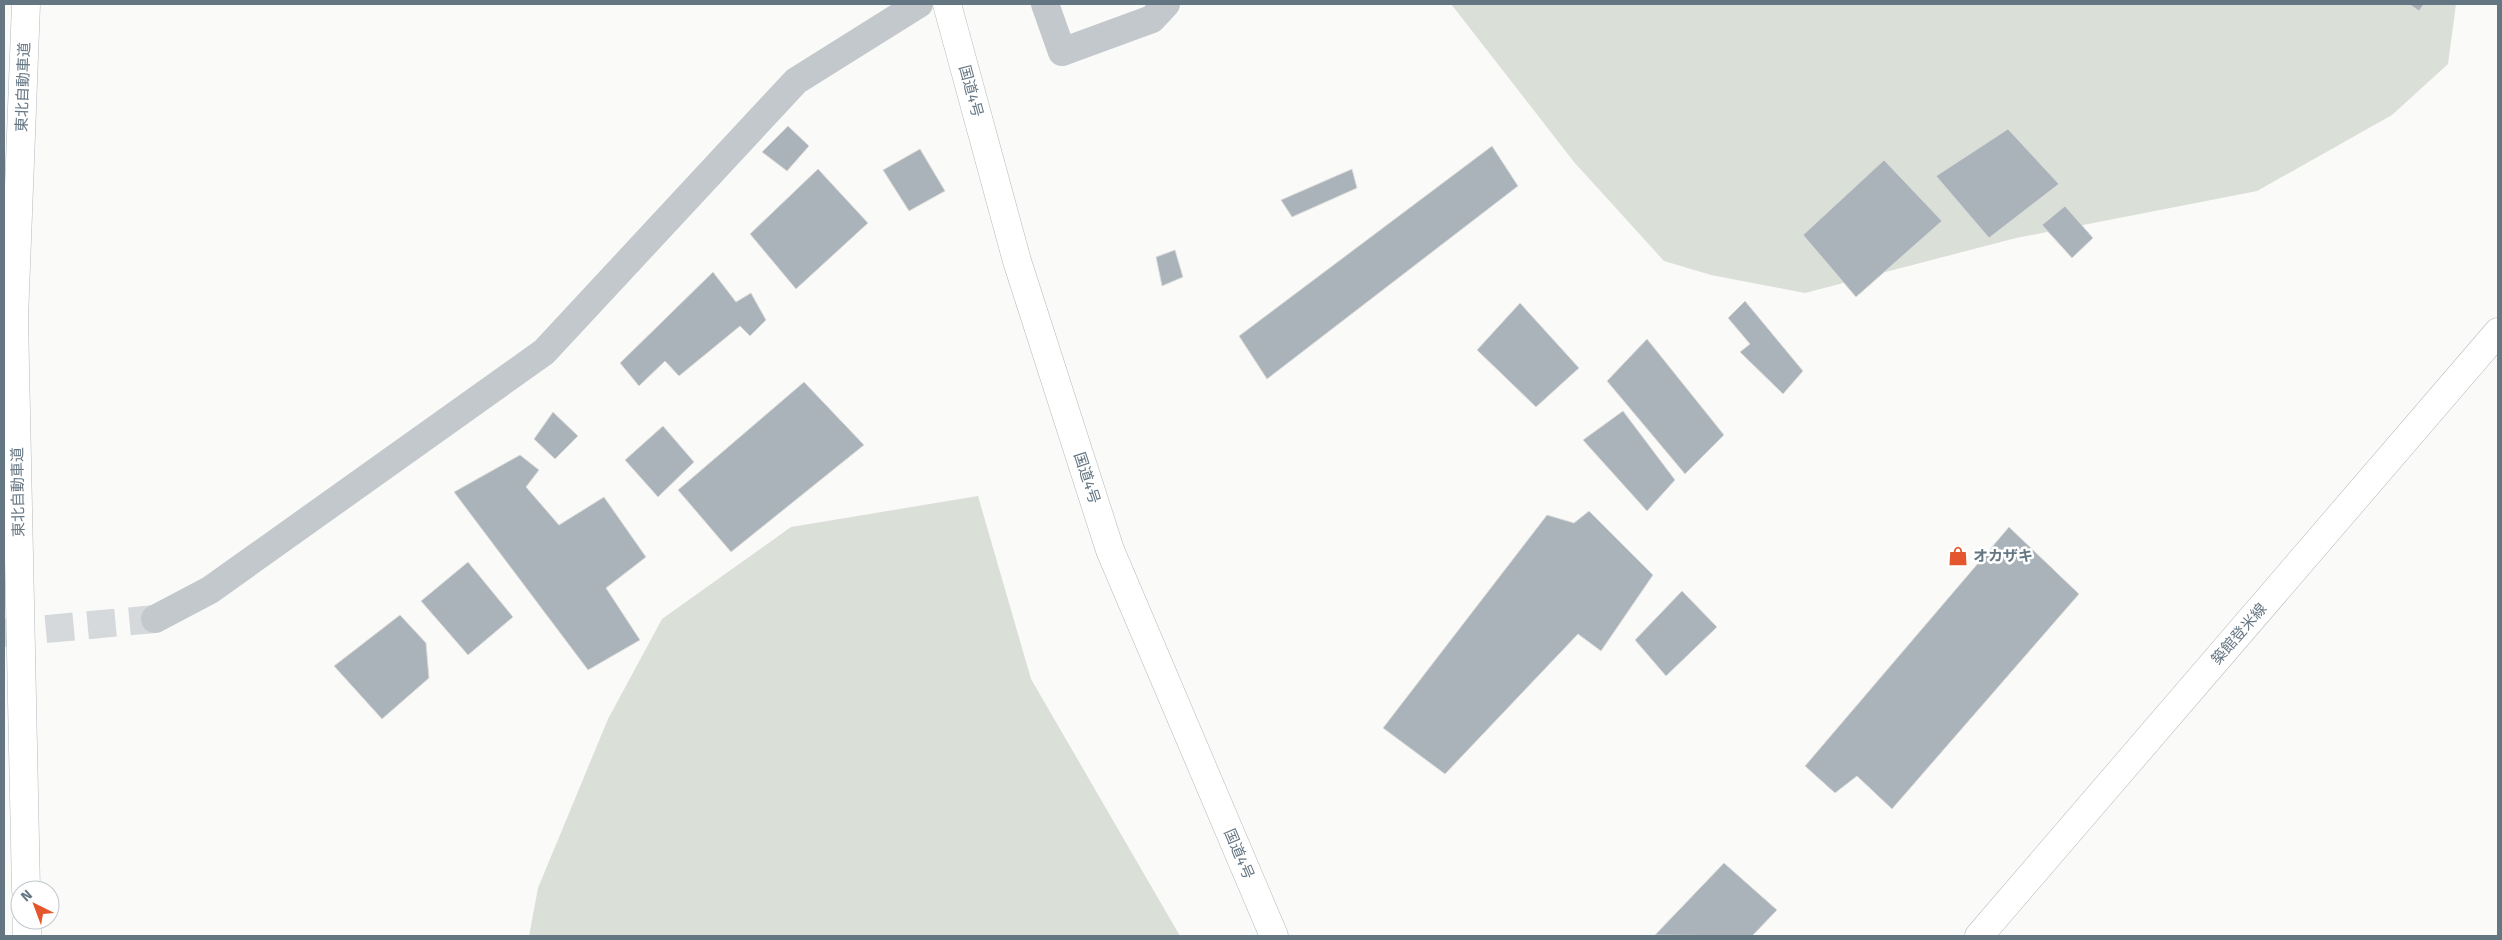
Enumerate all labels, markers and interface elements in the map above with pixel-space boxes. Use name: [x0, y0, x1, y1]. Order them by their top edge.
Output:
street label: 東北自動車道: [12, 42, 34, 132]
street label: 国道4号: [955, 63, 987, 119]
street label: 東北自動車道: [8, 447, 28, 537]
street label: 国道4号: [1070, 450, 1104, 506]
shop icon: オカザキ: [1947, 545, 1969, 567]
place label: オカザキ: [1973, 547, 2033, 565]
street label: 築館登米線: [2208, 600, 2270, 668]
street label: 国道4号: [1220, 826, 1258, 882]
north arrow: [10, 880, 60, 930]
text: N: [17, 886, 36, 905]

